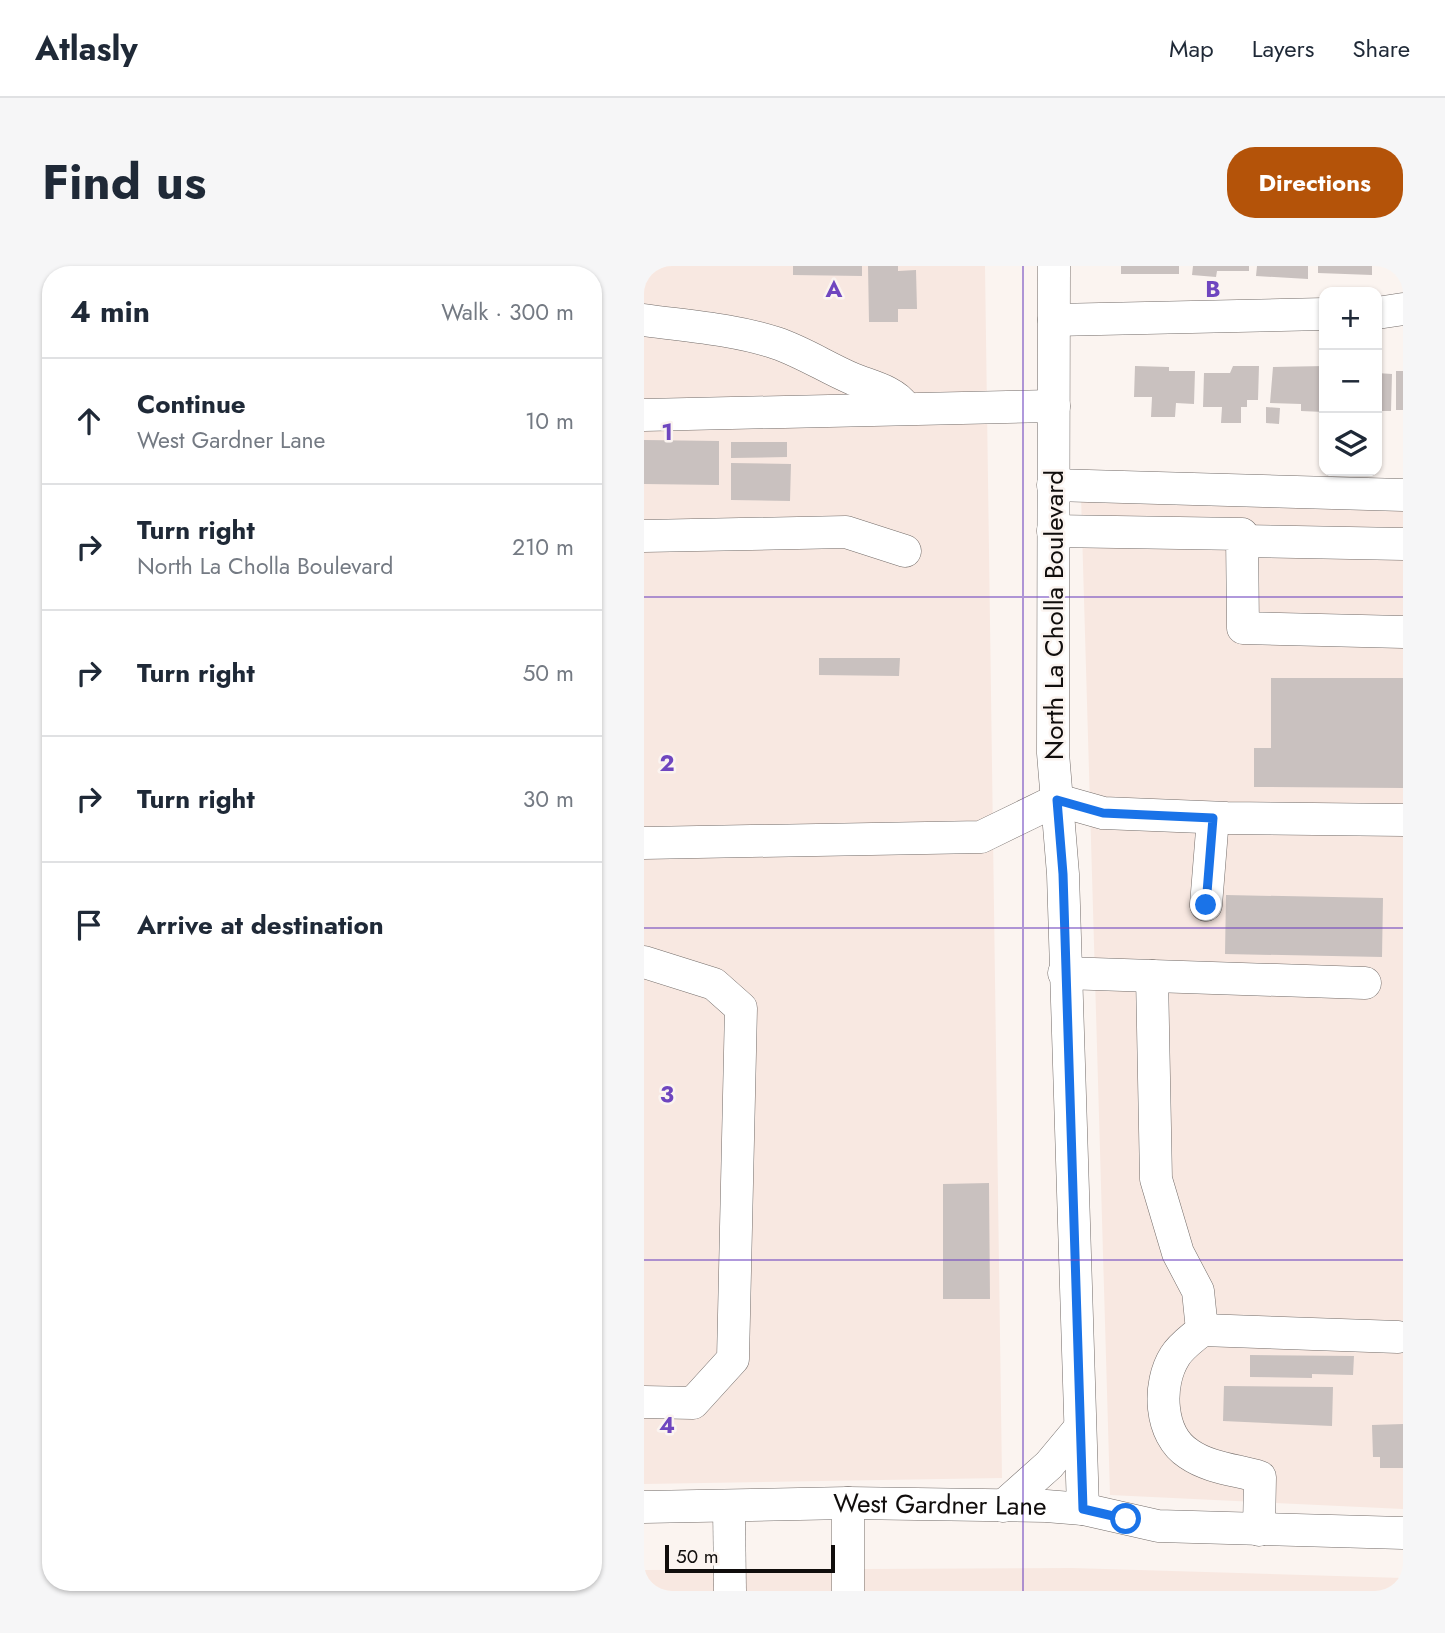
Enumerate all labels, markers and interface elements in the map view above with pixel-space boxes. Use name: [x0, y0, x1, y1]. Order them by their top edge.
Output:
text: Atlasly: [35, 25, 138, 72]
text: Map: [1169, 31, 1214, 66]
text: Layers: [1252, 31, 1314, 66]
text: Share: [1352, 31, 1410, 66]
text: Find us: [42, 147, 206, 217]
button: Directions: [1227, 147, 1403, 218]
text: A: [825, 272, 843, 306]
text: B: [1205, 272, 1221, 306]
map controls: [1319, 287, 1382, 476]
button: +: [1319, 287, 1382, 350]
text: 4 min: [70, 290, 150, 333]
text: Walk · 300 m: [441, 295, 574, 329]
button: −: [1319, 350, 1382, 413]
text: Continue: [137, 385, 246, 423]
icon: ahead: [70, 402, 108, 440]
text: 10 m: [525, 404, 574, 438]
button: layers: [1319, 413, 1382, 476]
text: 1: [661, 415, 673, 449]
text: West Gardner Lane: [137, 423, 325, 457]
street label: North La Cholla Boulevard: [1035, 470, 1073, 760]
text: Turn right: [137, 511, 255, 549]
icon: right: [70, 528, 108, 566]
text: 210 m: [512, 530, 574, 564]
text: North La Cholla Boulevard: [137, 549, 393, 583]
icon: right: [70, 654, 108, 692]
text: Turn right: [137, 654, 255, 692]
text: 50 m: [522, 656, 574, 690]
text: 2: [659, 746, 675, 780]
icon: right: [70, 780, 108, 818]
text: Turn right: [137, 780, 255, 818]
text: 30 m: [523, 782, 574, 816]
route end: [1190, 889, 1221, 920]
icon: arrive: [70, 906, 108, 944]
text: Arrive at destination: [137, 906, 384, 944]
text: 3: [660, 1077, 674, 1111]
text: 4: [659, 1408, 675, 1442]
street label: West Gardner Lane: [833, 1484, 1047, 1525]
route start: [1110, 1503, 1141, 1534]
scale bar: [665, 1542, 835, 1574]
text: 50 m: [676, 1543, 719, 1570]

